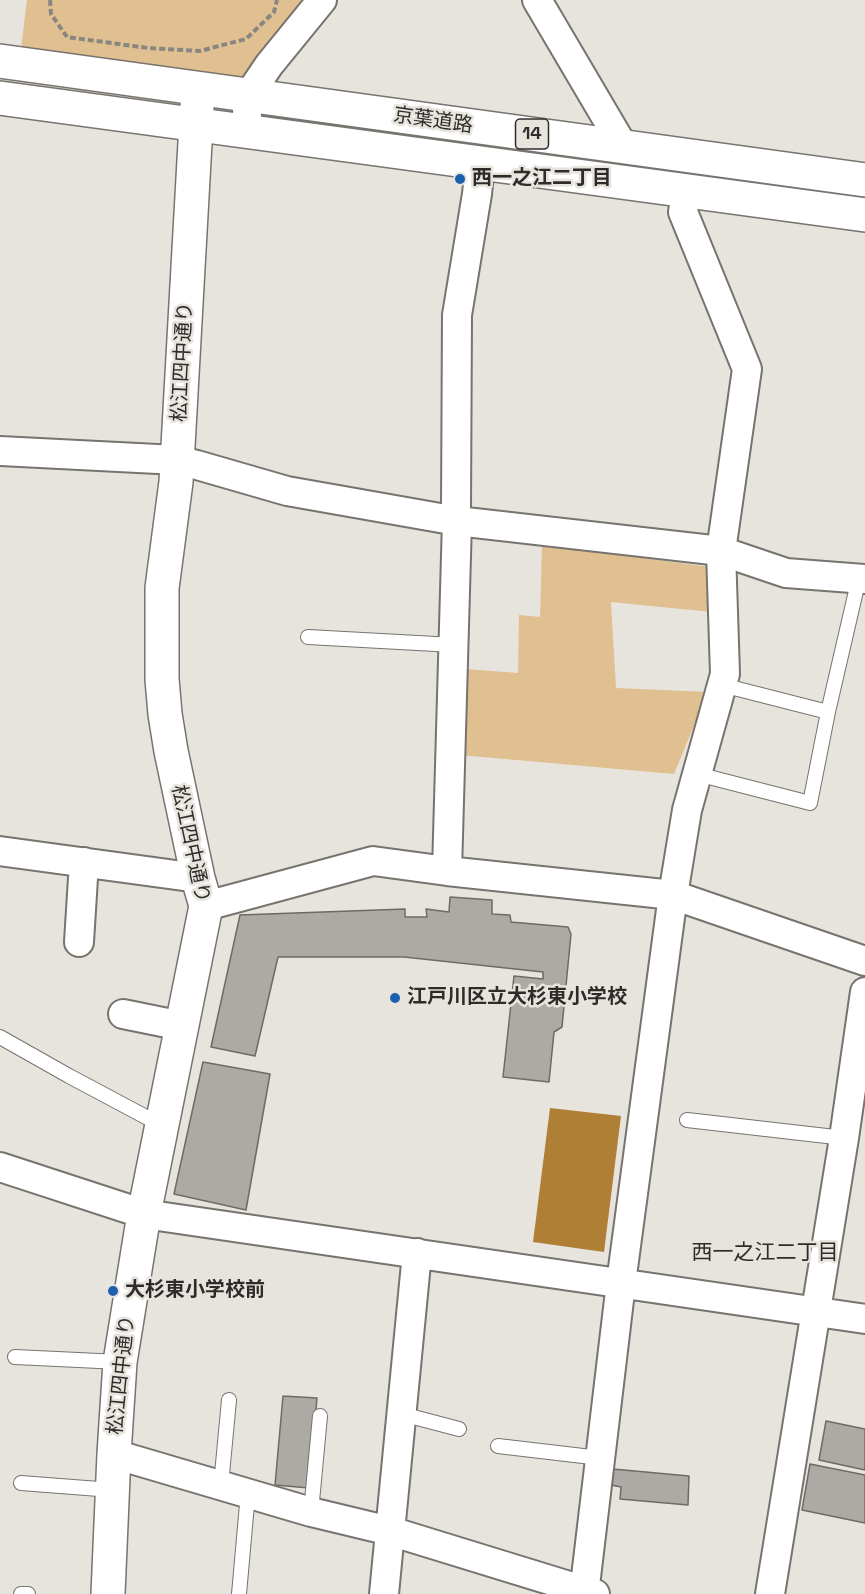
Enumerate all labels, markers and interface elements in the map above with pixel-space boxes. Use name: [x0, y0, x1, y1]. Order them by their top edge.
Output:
street label: 京葉道路: [392, 104, 474, 138]
road number: 14: [516, 119, 548, 149]
place label: 西一之江二丁目: [472, 167, 612, 191]
marker: 西一之江二丁目: [453, 172, 467, 186]
street label: 松江四中通り: [168, 301, 198, 423]
street label: 松江四中通り: [166, 783, 214, 905]
place label: 江戸川区立大杉東小学校: [407, 986, 627, 1010]
marker: 江戸川区立大杉東小学校: [388, 991, 402, 1005]
district label: 西一之江二丁目: [692, 1240, 838, 1266]
place label: 大杉東小学校前: [125, 1279, 265, 1303]
marker: 大杉東小学校前: [106, 1284, 120, 1298]
street label: 松江四中通り: [104, 1314, 140, 1436]

